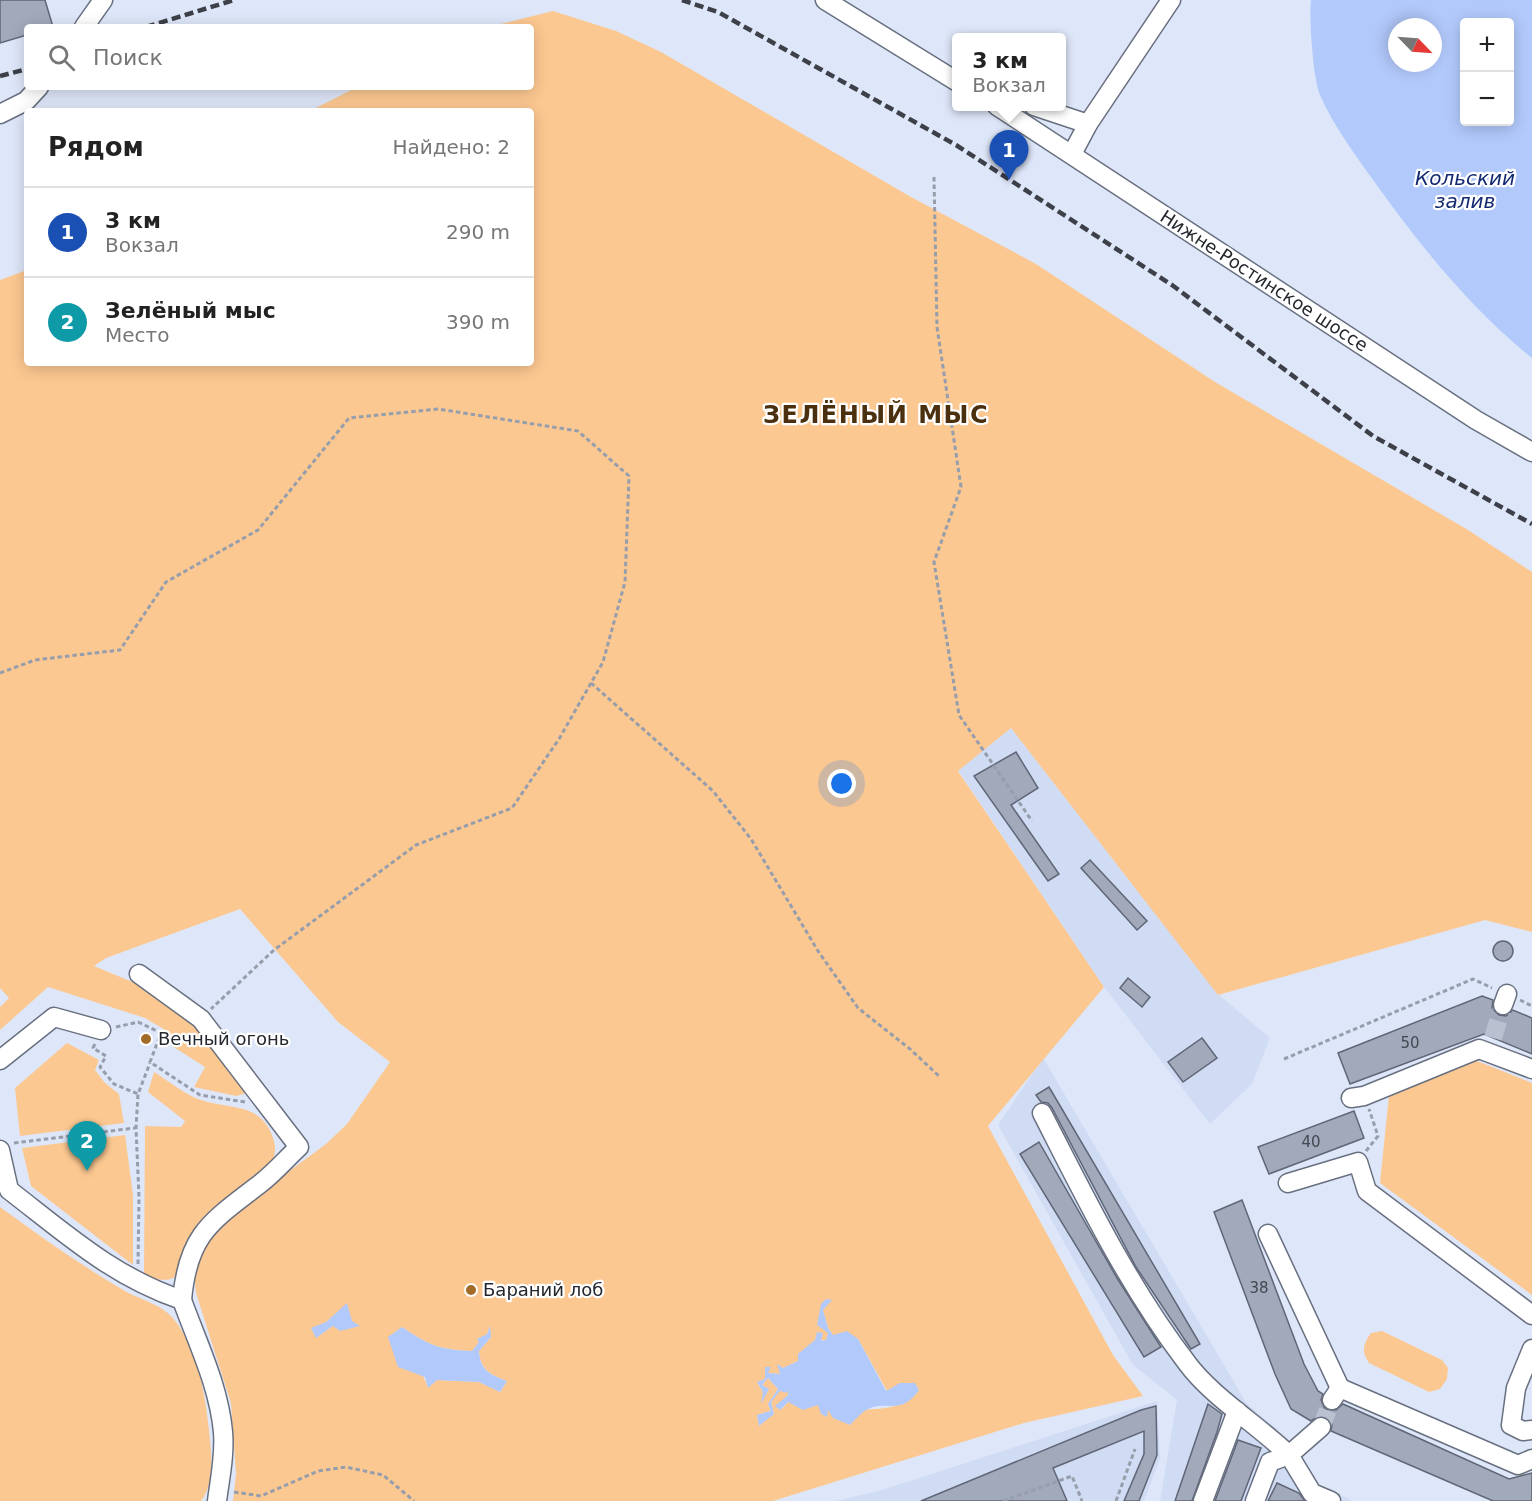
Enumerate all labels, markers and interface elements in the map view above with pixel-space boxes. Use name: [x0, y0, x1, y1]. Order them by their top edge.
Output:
north arrow: [1388, 18, 1442, 72]
map controls: [1460, 18, 1514, 126]
button: +: [1460, 18, 1514, 72]
search box: [24, 24, 534, 90]
popup: [952, 33, 1066, 111]
icon: search: [45, 41, 78, 74]
text: Поиск: [93, 45, 163, 70]
text: 3 км: [972, 48, 1028, 73]
button: −: [1460, 72, 1514, 126]
text: Вокзал: [972, 73, 1046, 97]
pin: 1: [990, 130, 1028, 180]
text: Рядом: [48, 132, 144, 162]
text: Найдено: 2: [392, 135, 510, 159]
water label: Кольский залив: [1415, 166, 1515, 213]
street label: Нижне-Ростинское шоссе: [1156, 205, 1372, 356]
text: 3 км: [105, 208, 161, 233]
text: 1: [61, 220, 74, 244]
text: 290 m: [446, 220, 510, 244]
text: Вокзал: [105, 233, 179, 257]
text: Зелёный мыс: [105, 298, 276, 323]
text: 2: [61, 310, 74, 334]
text: 390 m: [446, 310, 510, 334]
text: Место: [105, 323, 169, 347]
district label: ЗЕЛЁНЫЙ МЫС: [763, 400, 989, 429]
your location: [827, 769, 856, 798]
place label: Вечный огонь: [158, 1028, 289, 1049]
marker: Вечный огонь: [139, 1032, 153, 1046]
house number: 50: [1400, 1034, 1420, 1052]
pin: 2: [68, 1122, 106, 1171]
house number: 40: [1301, 1133, 1321, 1151]
place label: Бараний лоб: [483, 1279, 603, 1300]
house number: 38: [1249, 1279, 1269, 1297]
marker: Бараний лоб: [464, 1283, 478, 1297]

